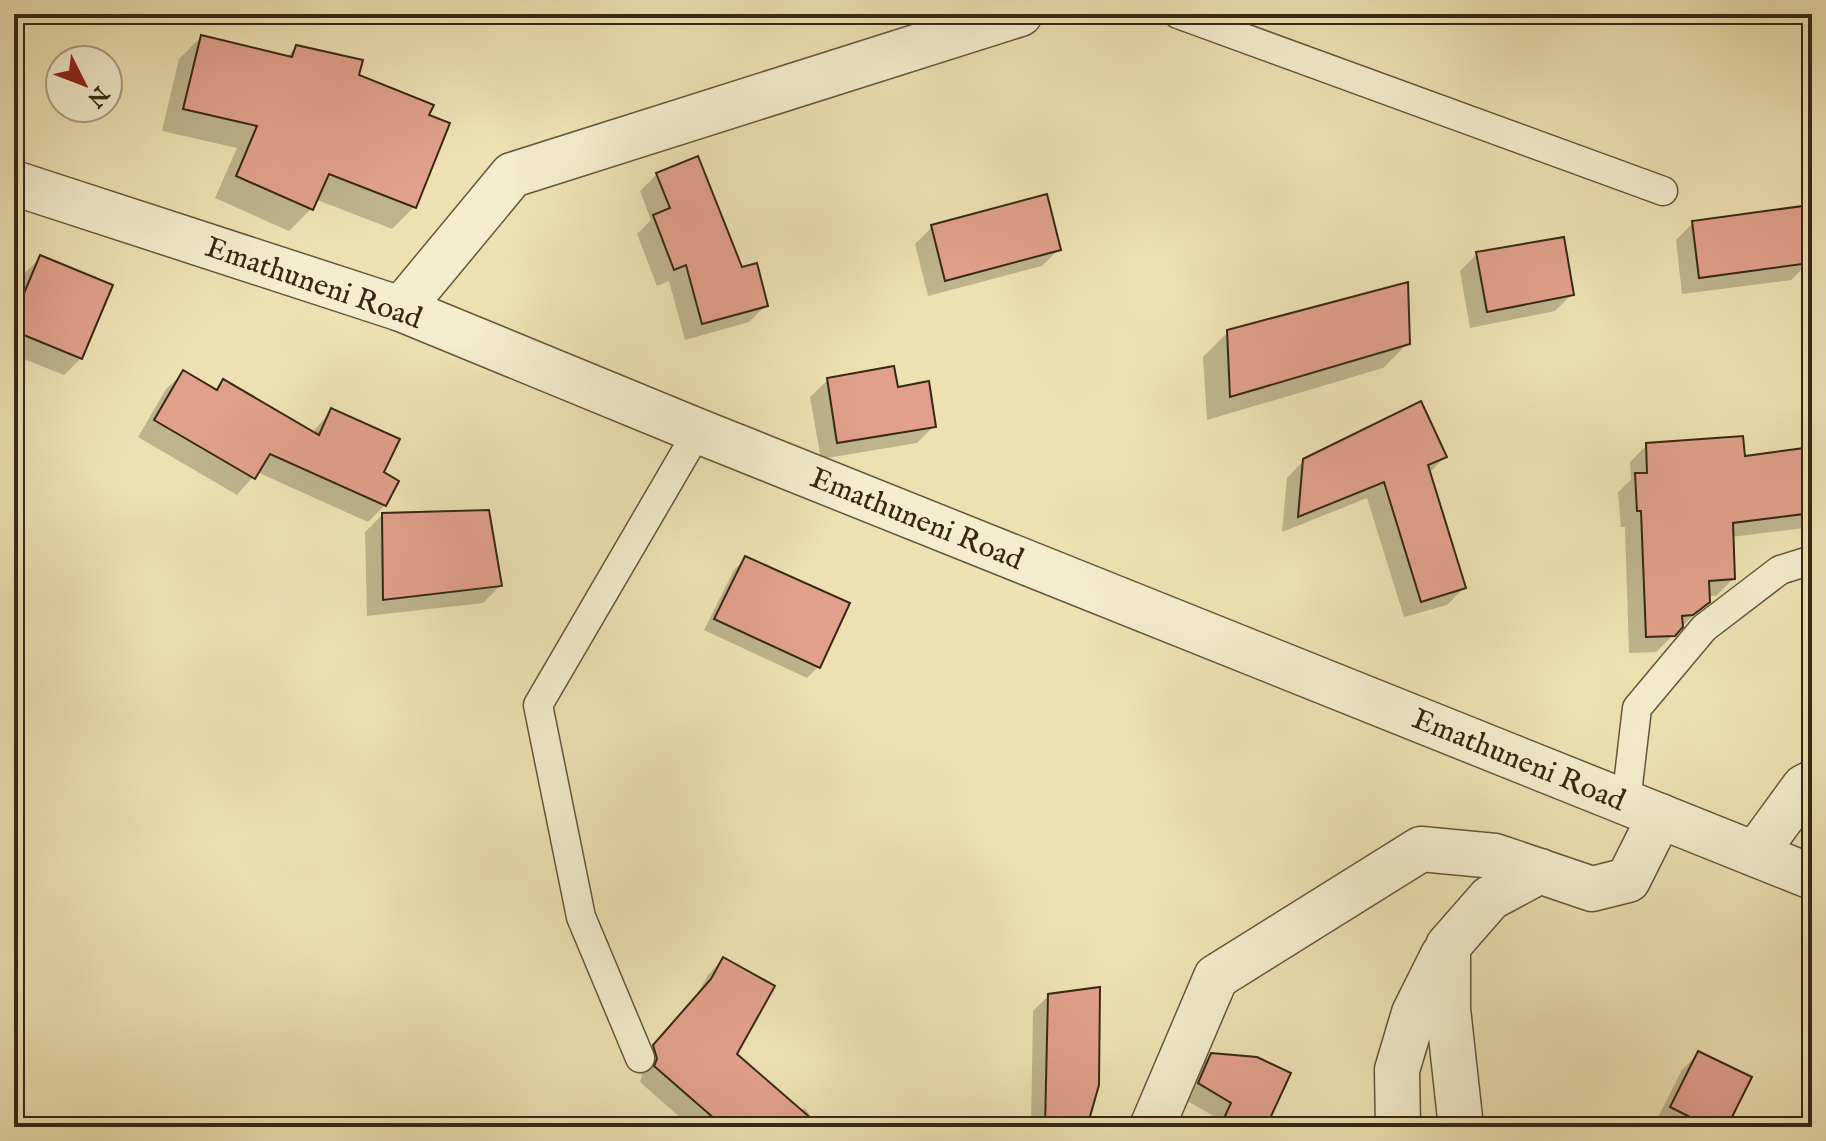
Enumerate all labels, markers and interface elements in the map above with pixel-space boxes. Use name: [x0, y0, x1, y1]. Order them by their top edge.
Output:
north arrow: [44, 44, 124, 124]
text: N: [81, 79, 115, 112]
street label: Emathuneni Road: [200, 229, 428, 339]
street label: Emathuneni Road: [804, 460, 1029, 580]
street label: Emathuneni Road: [1406, 701, 1631, 821]

